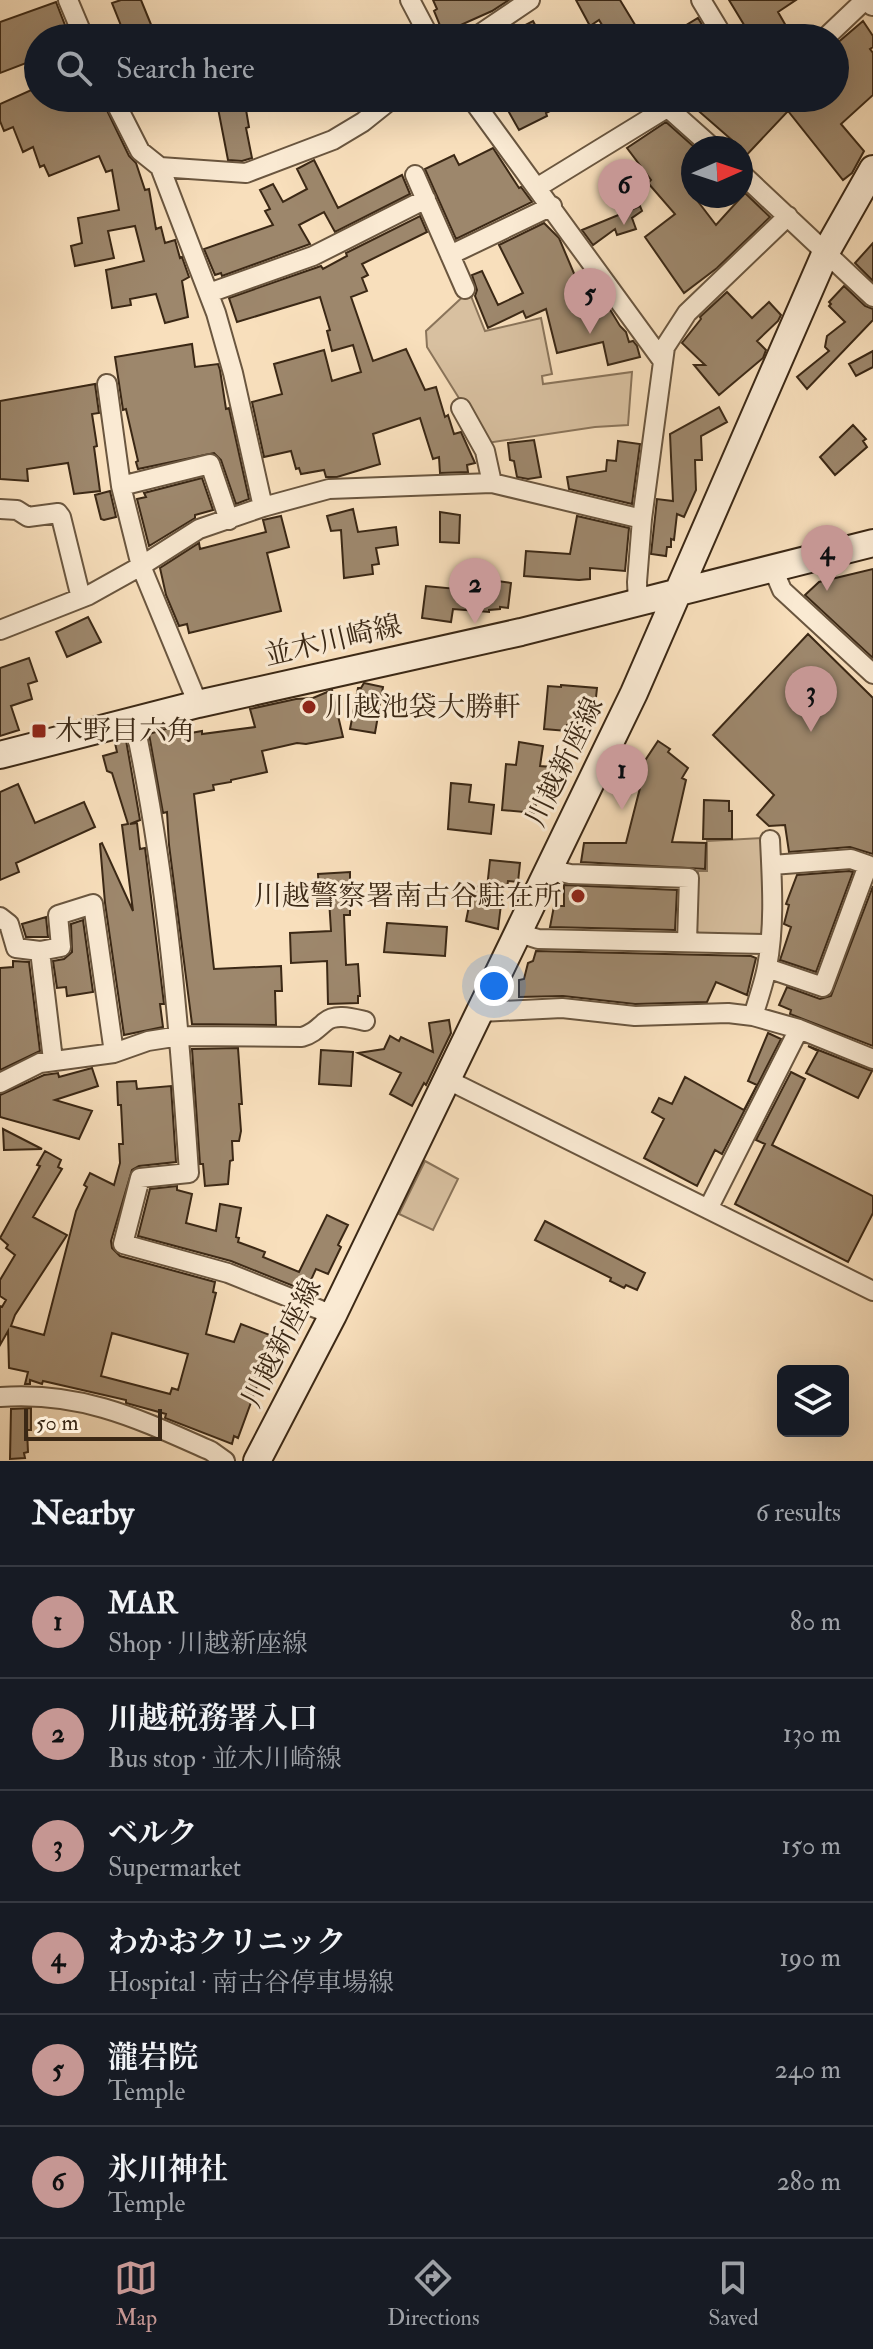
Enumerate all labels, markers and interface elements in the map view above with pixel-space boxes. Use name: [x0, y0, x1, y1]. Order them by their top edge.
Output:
search box: [24, 24, 849, 112]
icon: search: [52, 46, 96, 90]
text: Search here: [116, 50, 255, 87]
north arrow: [681, 136, 753, 208]
pin: 6: [598, 159, 650, 225]
pin: 5: [564, 268, 616, 334]
pin: 4: [801, 525, 853, 591]
pin: 2: [449, 558, 501, 624]
street label: 並木川崎線: [261, 608, 405, 674]
pin: 3: [785, 666, 837, 732]
place label: 川越池袋大勝軒: [325, 690, 521, 725]
street label: 川越新座線: [519, 691, 611, 833]
marker: 川越池袋大勝軒: [300, 698, 318, 716]
place label: 木野目六角: [55, 714, 195, 749]
marker: 木野目六角: [30, 722, 48, 740]
pin: 1: [596, 744, 648, 810]
place label: 川越警察署南古谷駐在所: [254, 879, 562, 914]
marker: 川越警察署南古谷駐在所: [569, 887, 587, 905]
your location: [474, 966, 514, 1006]
street label: 川越新座線: [235, 1273, 329, 1413]
map controls: [777, 1365, 849, 1437]
button: layers: [777, 1365, 849, 1437]
scale bar: [24, 1405, 162, 1441]
text: 50 m: [36, 1409, 78, 1437]
text: Nearby: [32, 1492, 134, 1535]
text: 6 results: [756, 1497, 841, 1529]
text: MAR: [108, 1585, 178, 1622]
text: 1: [53, 1606, 63, 1638]
text: 80 m: [790, 1606, 841, 1638]
text: Shop · 川越新座線: [108, 1628, 308, 1660]
text: 川越税務署入口: [108, 1700, 318, 1737]
text: 2: [51, 1718, 65, 1750]
text: 130 m: [783, 1718, 841, 1750]
text: Bus stop · 並木川崎線: [108, 1743, 342, 1775]
text: ベルク: [108, 1815, 197, 1852]
text: 3: [53, 1830, 63, 1862]
text: 150 m: [782, 1830, 841, 1862]
text: Supermarket: [108, 1852, 241, 1884]
text: わかおクリニック: [108, 1924, 346, 1961]
text: 4: [51, 1942, 65, 1974]
text: 190 m: [780, 1942, 841, 1974]
text: Hospital · 南古谷停車場線: [108, 1967, 394, 1999]
text: 瀧岩院: [108, 2039, 198, 2076]
text: 5: [52, 2054, 64, 2086]
text: 240 m: [775, 2054, 841, 2086]
text: Temple: [108, 2076, 185, 2108]
text: 氷川神社: [108, 2151, 228, 2188]
text: 6: [51, 2166, 65, 2198]
text: 280 m: [777, 2166, 841, 2198]
text: Temple: [108, 2188, 185, 2220]
tab: Map: [114, 2256, 158, 2332]
tab: Directions: [387, 2256, 480, 2332]
tab: Saved: [708, 2256, 759, 2332]

